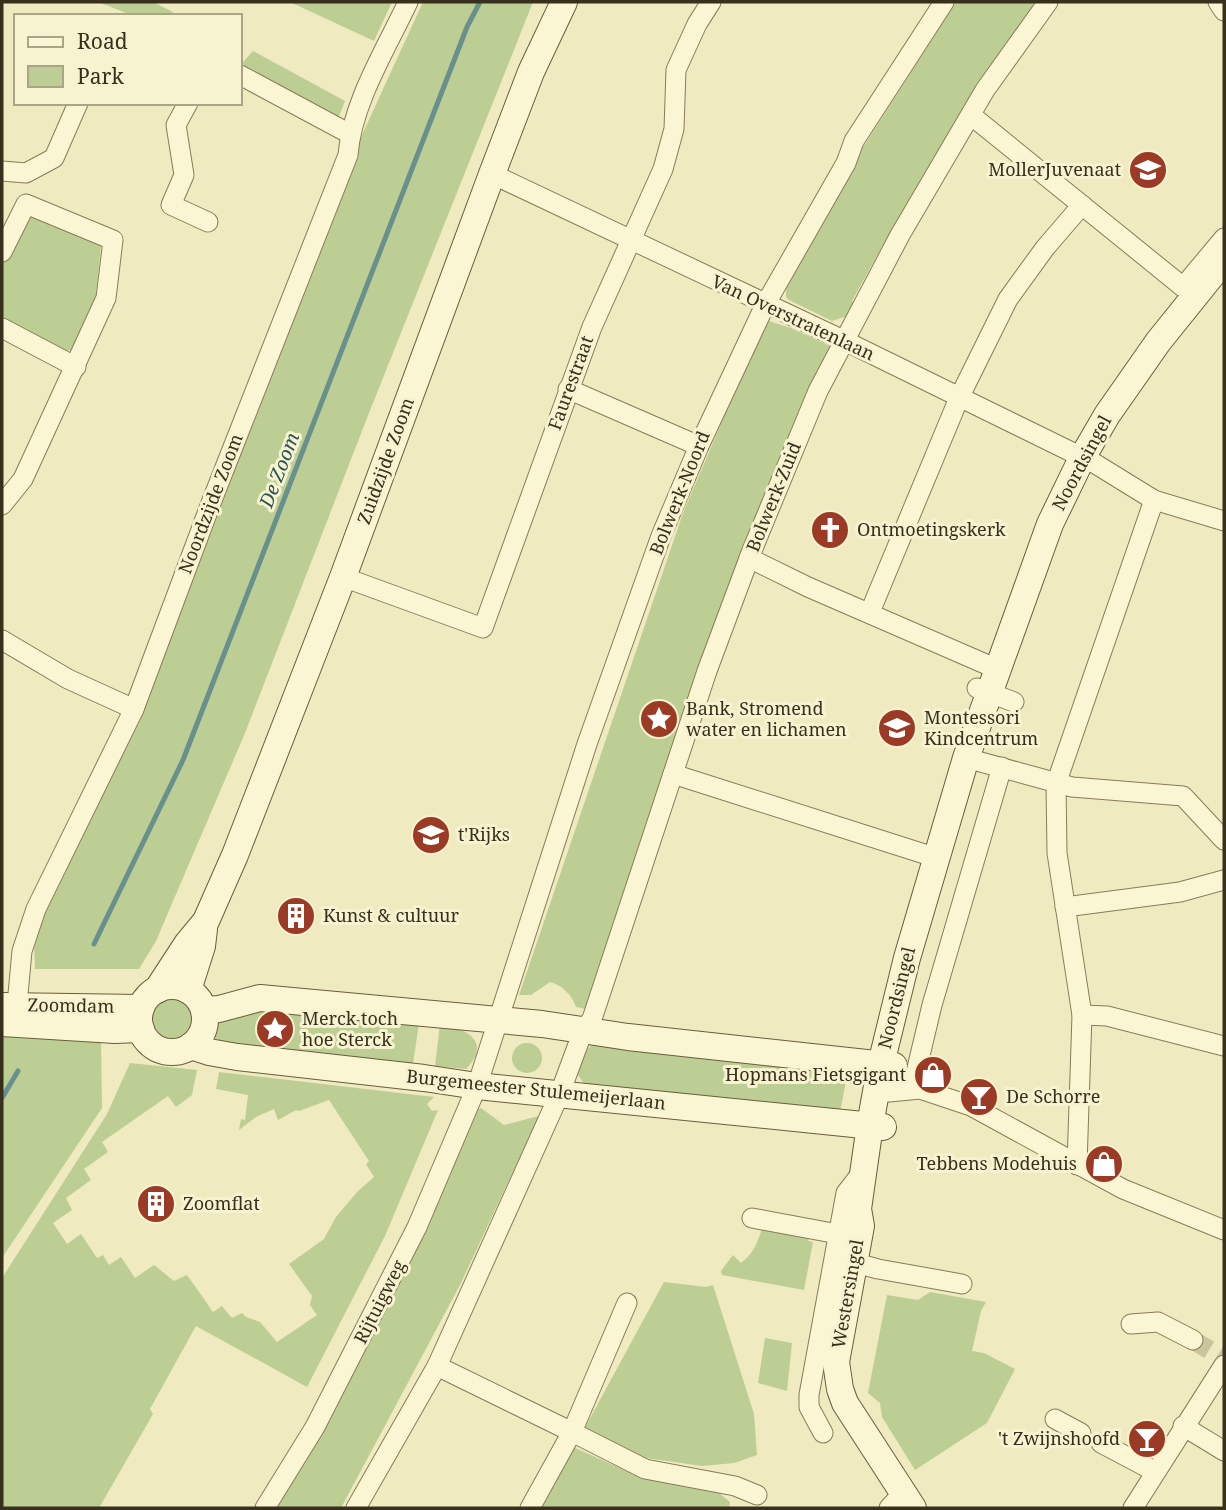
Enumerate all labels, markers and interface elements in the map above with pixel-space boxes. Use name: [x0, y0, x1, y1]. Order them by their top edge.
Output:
legend: [14, 14, 242, 105]
text: Road: [77, 27, 128, 55]
text: Park: [77, 62, 124, 90]
school or university icon: MollerJuvenaat: [1127, 149, 1169, 191]
place label: MollerJuvenaat: [988, 157, 1121, 181]
street label: Van Overstratenlaan: [708, 269, 879, 366]
street label: Faurestraat: [542, 332, 598, 433]
street label: Zuidzijde Zoom: [351, 394, 419, 527]
street label: Noordsingel: [1046, 410, 1116, 514]
street label: Bolwerk-Noord: [643, 427, 715, 558]
water label: De Zoom: [252, 429, 305, 512]
street label: Noordzijde Zoom: [172, 430, 248, 577]
street label: Bolwerk-Zuid: [740, 438, 806, 555]
church icon: Ontmoetingskerk: [809, 509, 851, 551]
place label: Ontmoetingskerk: [857, 517, 1006, 541]
place label: Bank, Stromend water en lichamen: [686, 696, 847, 741]
place icon: Bank, Stromend water en lichamen: [638, 698, 680, 740]
place label: Montessori Kindcentrum: [924, 705, 1038, 750]
school or university icon: Montessori Kindcentrum: [876, 707, 918, 749]
school or university icon: t'Rijks: [410, 814, 452, 856]
place label: t'Rijks: [458, 822, 510, 846]
building icon: Kunst & cultuur: [275, 895, 317, 937]
place label: Kunst & cultuur: [323, 903, 460, 927]
street label: Noordsingel: [872, 944, 920, 1051]
street label: Zoomdam: [27, 992, 115, 1018]
place label: Merck toch hoe Sterck: [302, 1006, 398, 1051]
place icon: Merck toch hoe Sterck: [254, 1008, 296, 1050]
shop icon: Hopmans Fietsgigant: [912, 1054, 954, 1096]
place label: Hopmans Fietsgigant: [725, 1062, 906, 1086]
street label: Burgemeester Stulemeijerlaan: [405, 1063, 667, 1115]
bar icon: De Schorre: [958, 1076, 1000, 1118]
place label: De Schorre: [1006, 1084, 1100, 1108]
shop icon: Tebbens Modehuis: [1083, 1143, 1125, 1185]
place label: Tebbens Modehuis: [916, 1151, 1077, 1175]
building icon: Zoomflat: [135, 1183, 177, 1225]
place label: Zoomflat: [183, 1191, 260, 1215]
street label: Westersingel: [826, 1237, 868, 1350]
street label: Rijtuigweg: [348, 1255, 411, 1348]
bar icon: 't Zwijnshoofd: [1126, 1418, 1168, 1460]
place label: 't Zwijnshoofd: [998, 1426, 1120, 1450]

